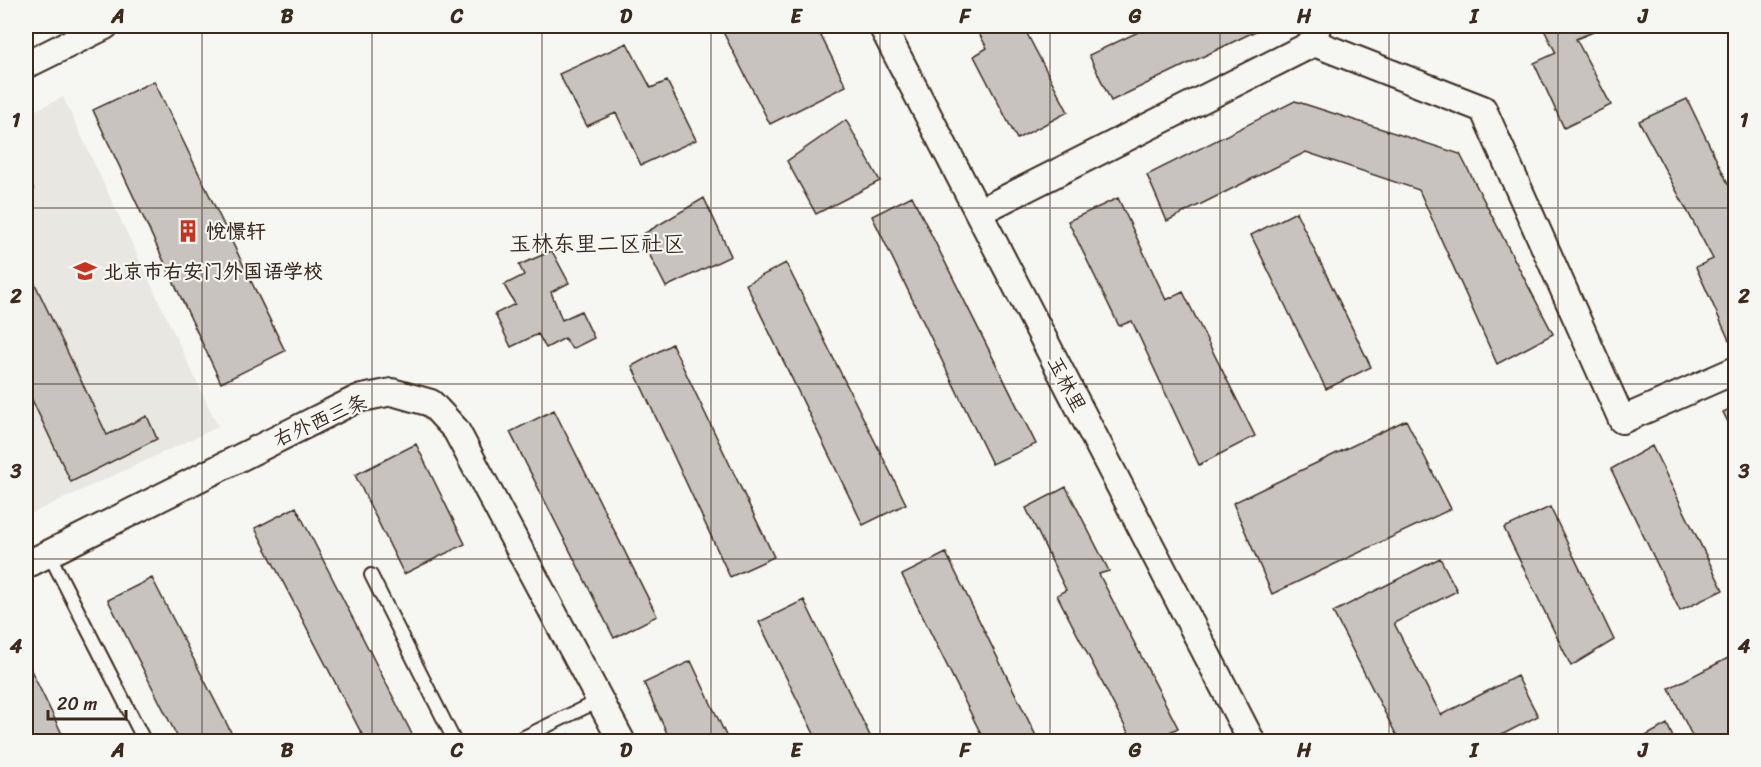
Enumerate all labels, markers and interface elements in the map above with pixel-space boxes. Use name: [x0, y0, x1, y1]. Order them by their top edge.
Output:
text: A: [110, 0, 125, 34]
text: B: [281, 0, 294, 34]
text: C: [450, 0, 464, 34]
text: D: [620, 0, 633, 34]
text: E: [790, 0, 803, 34]
text: F: [959, 0, 972, 34]
text: G: [1128, 0, 1142, 34]
text: H: [1296, 0, 1312, 34]
text: I: [1469, 0, 1480, 34]
text: J: [1637, 0, 1649, 34]
text: 1: [12, 103, 21, 138]
text: 1: [1740, 103, 1749, 138]
place label: 悦憬轩: [206, 214, 266, 249]
building icon: 悦憬轩: [175, 218, 201, 244]
district label: 玉林东里二区社区: [509, 224, 685, 263]
place label: 北京市右安门外国语学校: [103, 254, 323, 289]
school or university icon: 北京市右安门外国语学校: [72, 258, 98, 284]
text: 2: [9, 279, 22, 314]
text: 2: [1737, 279, 1750, 314]
street label: 玉林里: [1037, 350, 1096, 419]
street label: 右外西三条: [267, 384, 373, 457]
text: 3: [10, 454, 22, 489]
text: 3: [1738, 454, 1750, 489]
text: 4: [9, 629, 23, 664]
text: 4: [1737, 629, 1751, 664]
scale bar: [48, 683, 126, 721]
text: 20 m: [57, 688, 97, 720]
text: A: [110, 733, 125, 767]
text: B: [281, 733, 294, 767]
text: C: [450, 733, 464, 767]
text: D: [620, 733, 633, 767]
text: E: [790, 733, 803, 767]
text: F: [959, 733, 972, 767]
text: G: [1128, 733, 1142, 767]
text: H: [1296, 733, 1312, 767]
text: I: [1469, 733, 1480, 767]
text: J: [1637, 733, 1649, 767]

